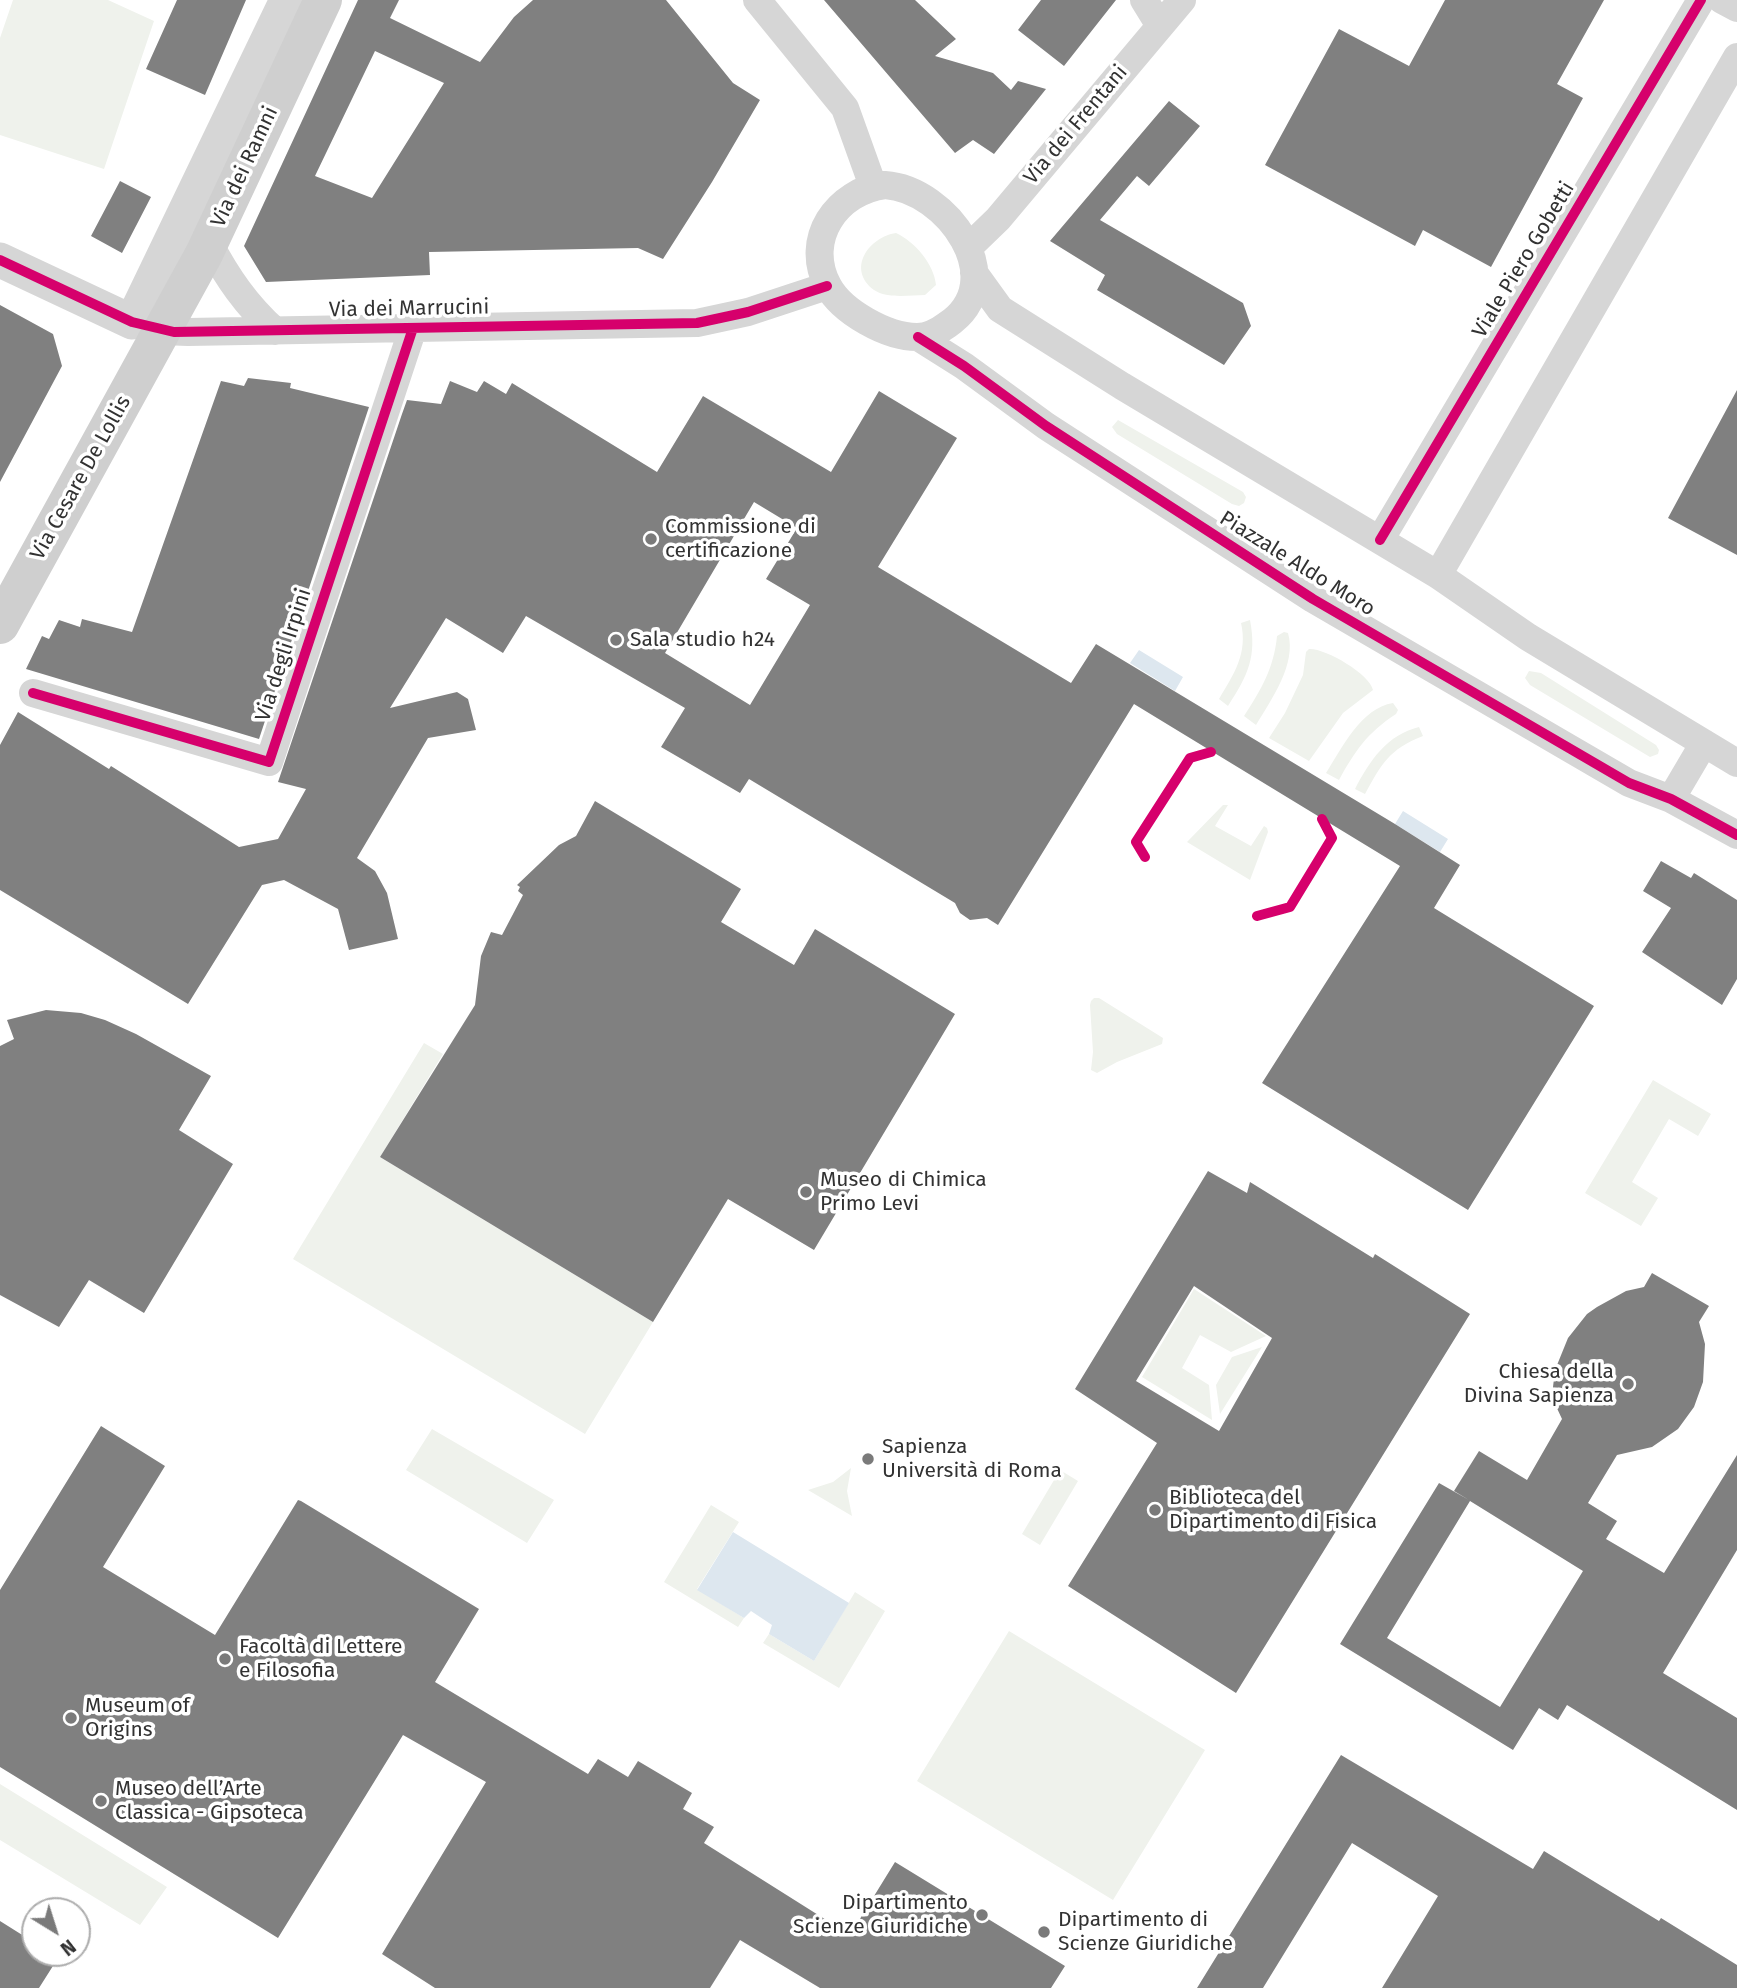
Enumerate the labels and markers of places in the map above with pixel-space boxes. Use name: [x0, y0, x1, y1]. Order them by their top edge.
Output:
place label: Commissione di certificazione: [665, 514, 816, 564]
marker: Commissione di certificazione: [643, 531, 659, 547]
place label: Sala studio h24: [630, 627, 775, 653]
marker: Sala studio h24: [608, 632, 624, 648]
place label: Museo di Chimica Primo Levi: [820, 1167, 987, 1217]
marker: Museo di Chimica Primo Levi: [798, 1184, 814, 1200]
place label: Chiesa della Divina Sapienza: [1464, 1359, 1614, 1409]
marker: Chiesa della Divina Sapienza: [1620, 1376, 1636, 1392]
place label: Sapienza Università di Roma: [882, 1434, 1062, 1484]
marker: Sapienza Università di Roma: [860, 1451, 876, 1467]
place label: Biblioteca del Dipartimento di Fisica: [1169, 1485, 1377, 1535]
marker: Biblioteca del Dipartimento di Fisica: [1147, 1502, 1163, 1518]
place label: Facoltà di Lettere e Filosofia: [239, 1634, 403, 1684]
marker: Facoltà di Lettere e Filosofia: [217, 1651, 233, 1667]
place label: Museum of Origins: [85, 1693, 190, 1743]
marker: Museum of Origins: [63, 1710, 79, 1726]
place label: Museo dell’Arte Classica - Gipsoteca: [115, 1776, 304, 1826]
marker: Museo dell’Arte Classica - Gipsoteca: [93, 1793, 109, 1809]
place label: Dipartimento Scienze Giuridiche: [793, 1890, 968, 1940]
marker: Dipartimento Scienze Giuridiche: [974, 1907, 990, 1923]
place label: Dipartimento di Scienze Giuridiche: [1058, 1907, 1233, 1957]
marker: Dipartimento di Scienze Giuridiche: [1036, 1924, 1052, 1940]

